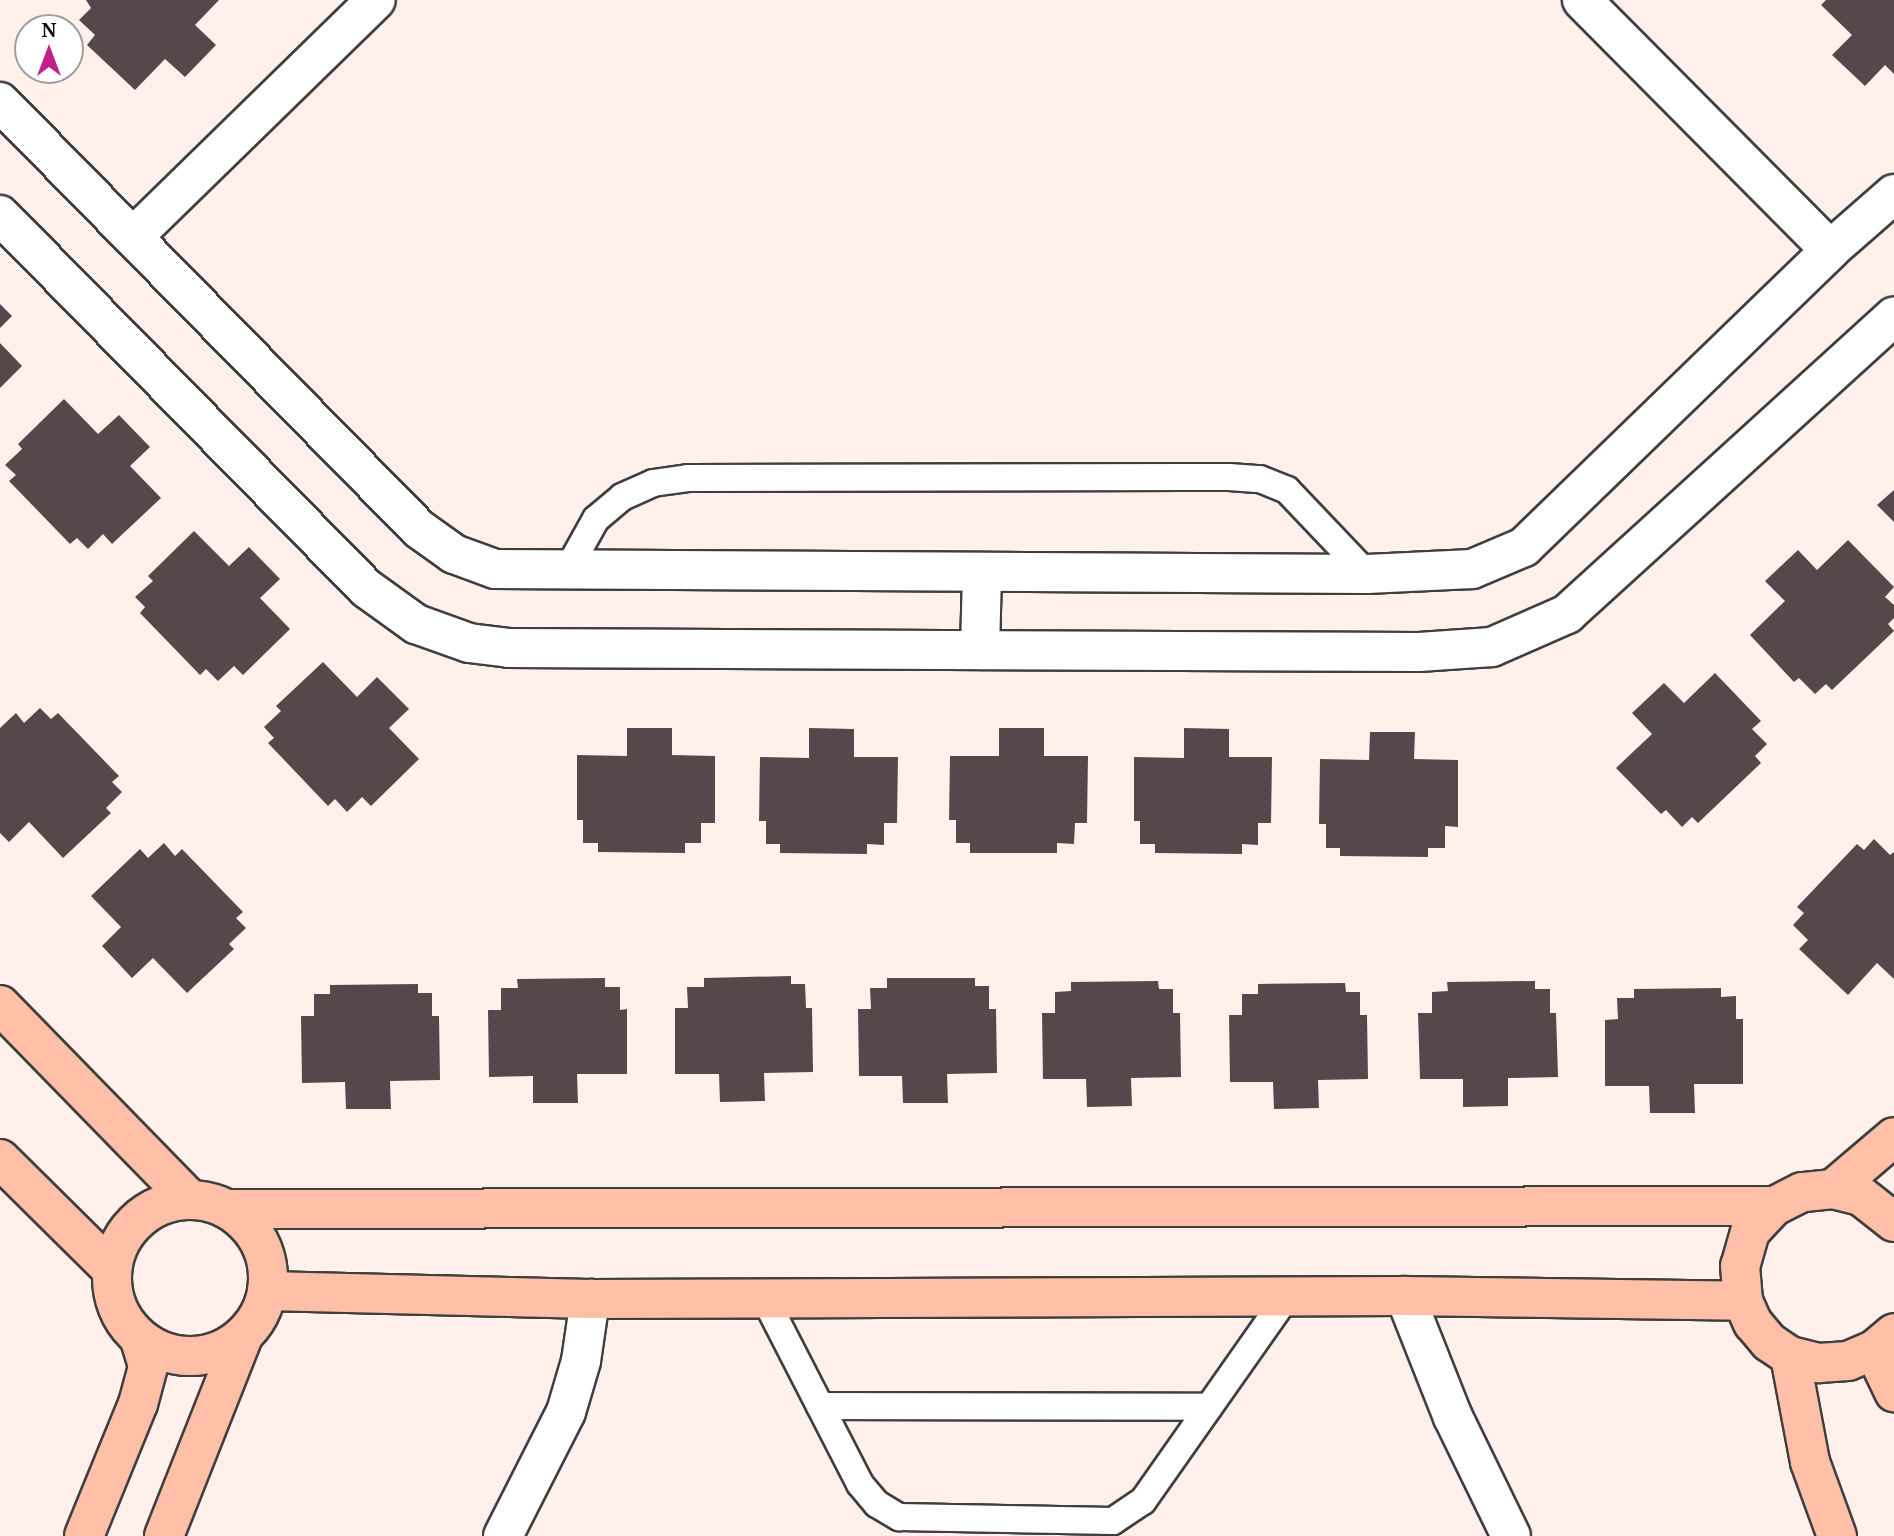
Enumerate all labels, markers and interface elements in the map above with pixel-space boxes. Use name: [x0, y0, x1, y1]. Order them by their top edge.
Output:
north arrow: [14, 14, 84, 84]
text: N: [42, 17, 56, 43]

